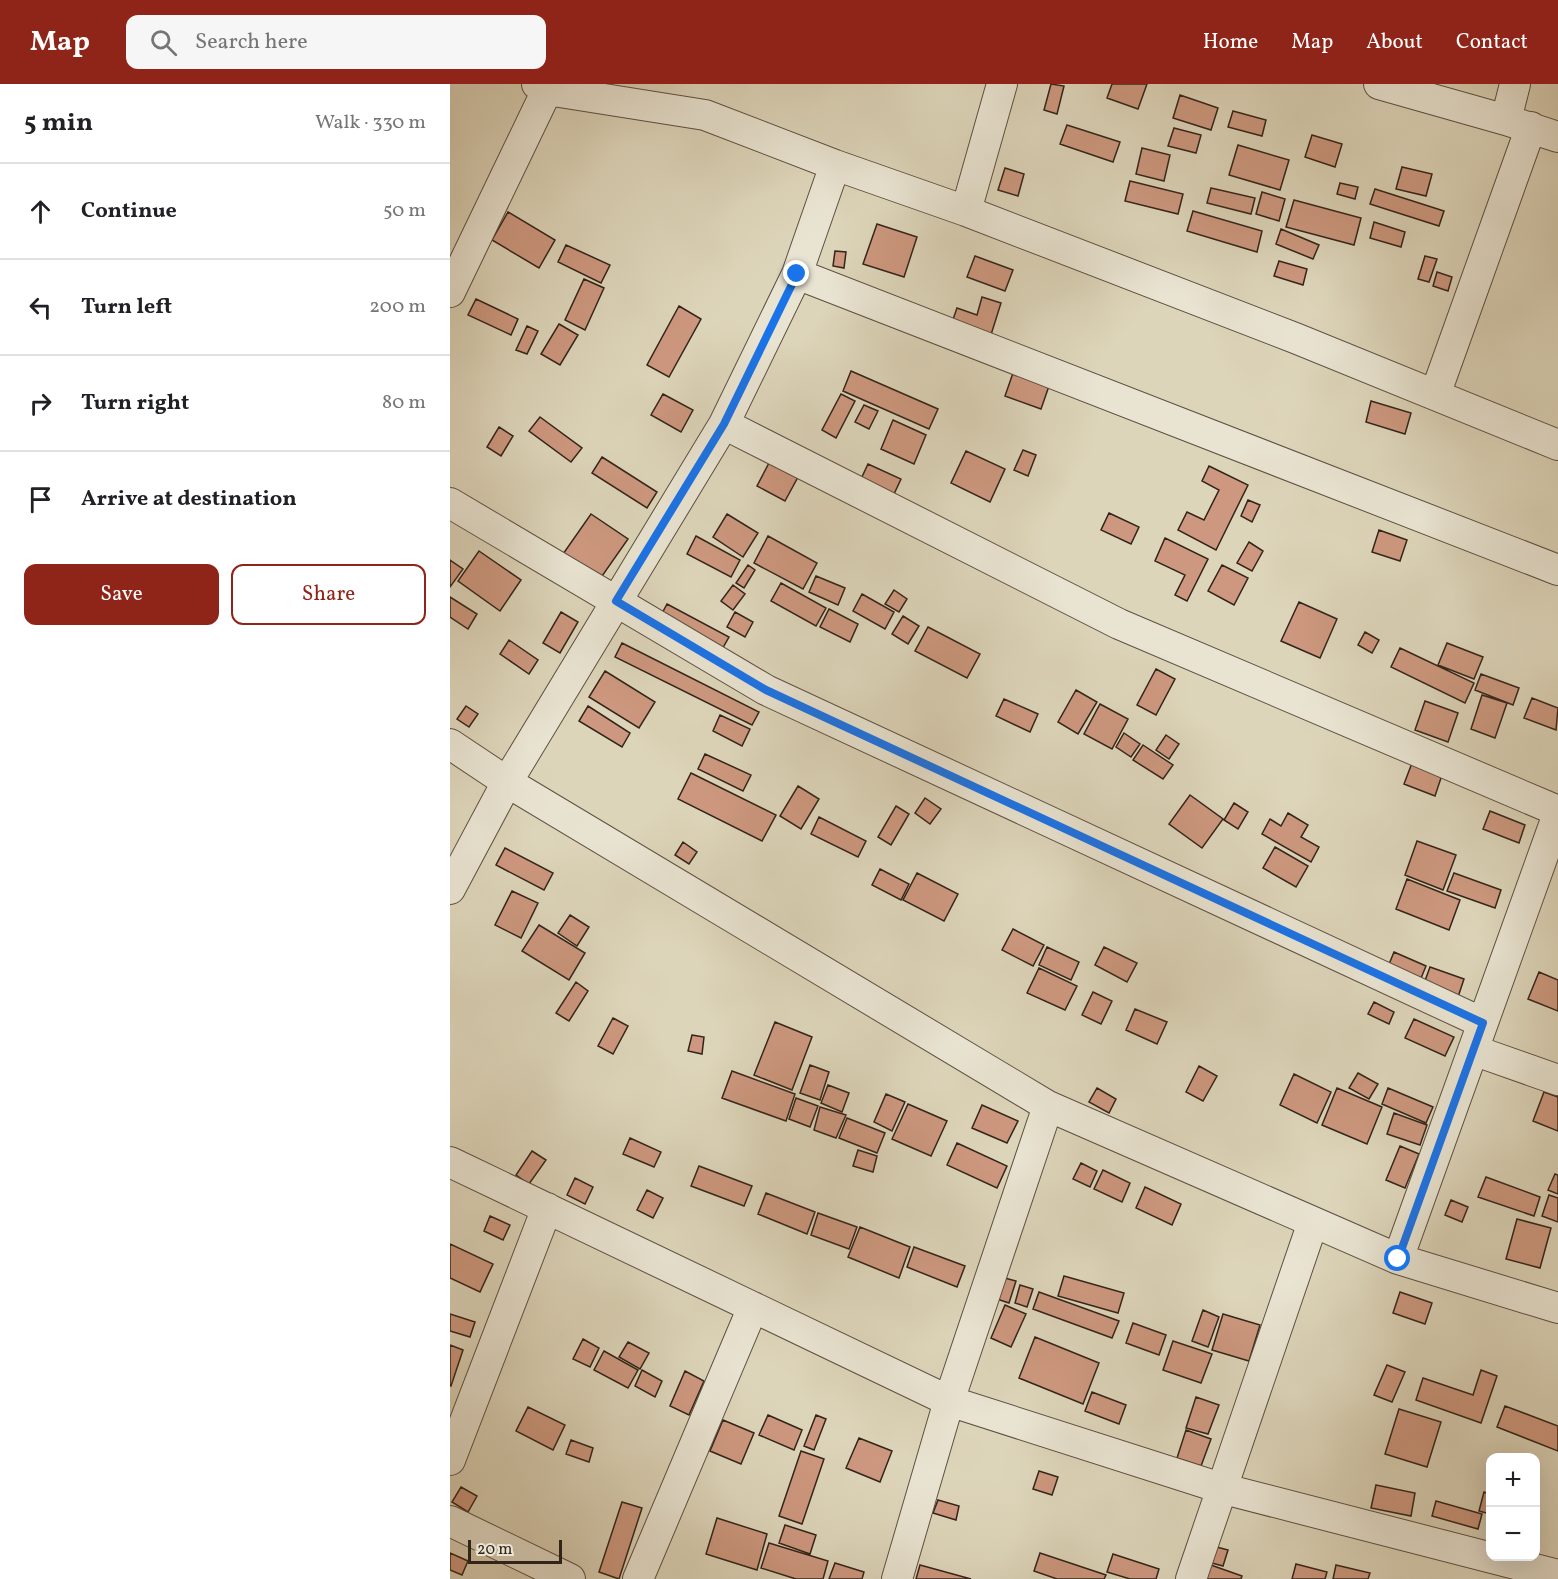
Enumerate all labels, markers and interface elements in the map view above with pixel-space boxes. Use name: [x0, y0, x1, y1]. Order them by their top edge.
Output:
search box: [126, 15, 546, 69]
text: Map: [30, 23, 90, 62]
icon: search: [147, 26, 180, 59]
text: Search here: [195, 27, 308, 58]
text: Home: [1203, 28, 1258, 57]
text: Map: [1291, 28, 1333, 57]
text: About: [1366, 28, 1423, 57]
text: Contact: [1456, 28, 1528, 57]
text: 5 min: [24, 105, 93, 141]
text: Walk · 330 m: [315, 109, 426, 137]
icon: ahead: [24, 195, 57, 228]
text: Continue: [81, 196, 177, 227]
text: 50 m: [383, 197, 426, 225]
route end: [783, 260, 809, 286]
icon: left: [24, 291, 57, 324]
text: Turn left: [81, 292, 172, 323]
text: 200 m: [369, 293, 426, 321]
icon: right: [24, 387, 57, 420]
text: Turn right: [81, 388, 189, 419]
text: 80 m: [382, 389, 426, 417]
icon: arrive: [24, 483, 57, 516]
text: Arrive at destination: [81, 484, 297, 515]
button: Save: [24, 564, 219, 625]
button: Share: [231, 564, 426, 625]
route start: [1384, 1245, 1410, 1271]
map controls: [1486, 1453, 1540, 1561]
button: +: [1486, 1453, 1540, 1507]
button: −: [1486, 1507, 1540, 1561]
scale bar: [468, 1537, 562, 1564]
text: 20 m: [477, 1539, 512, 1561]

